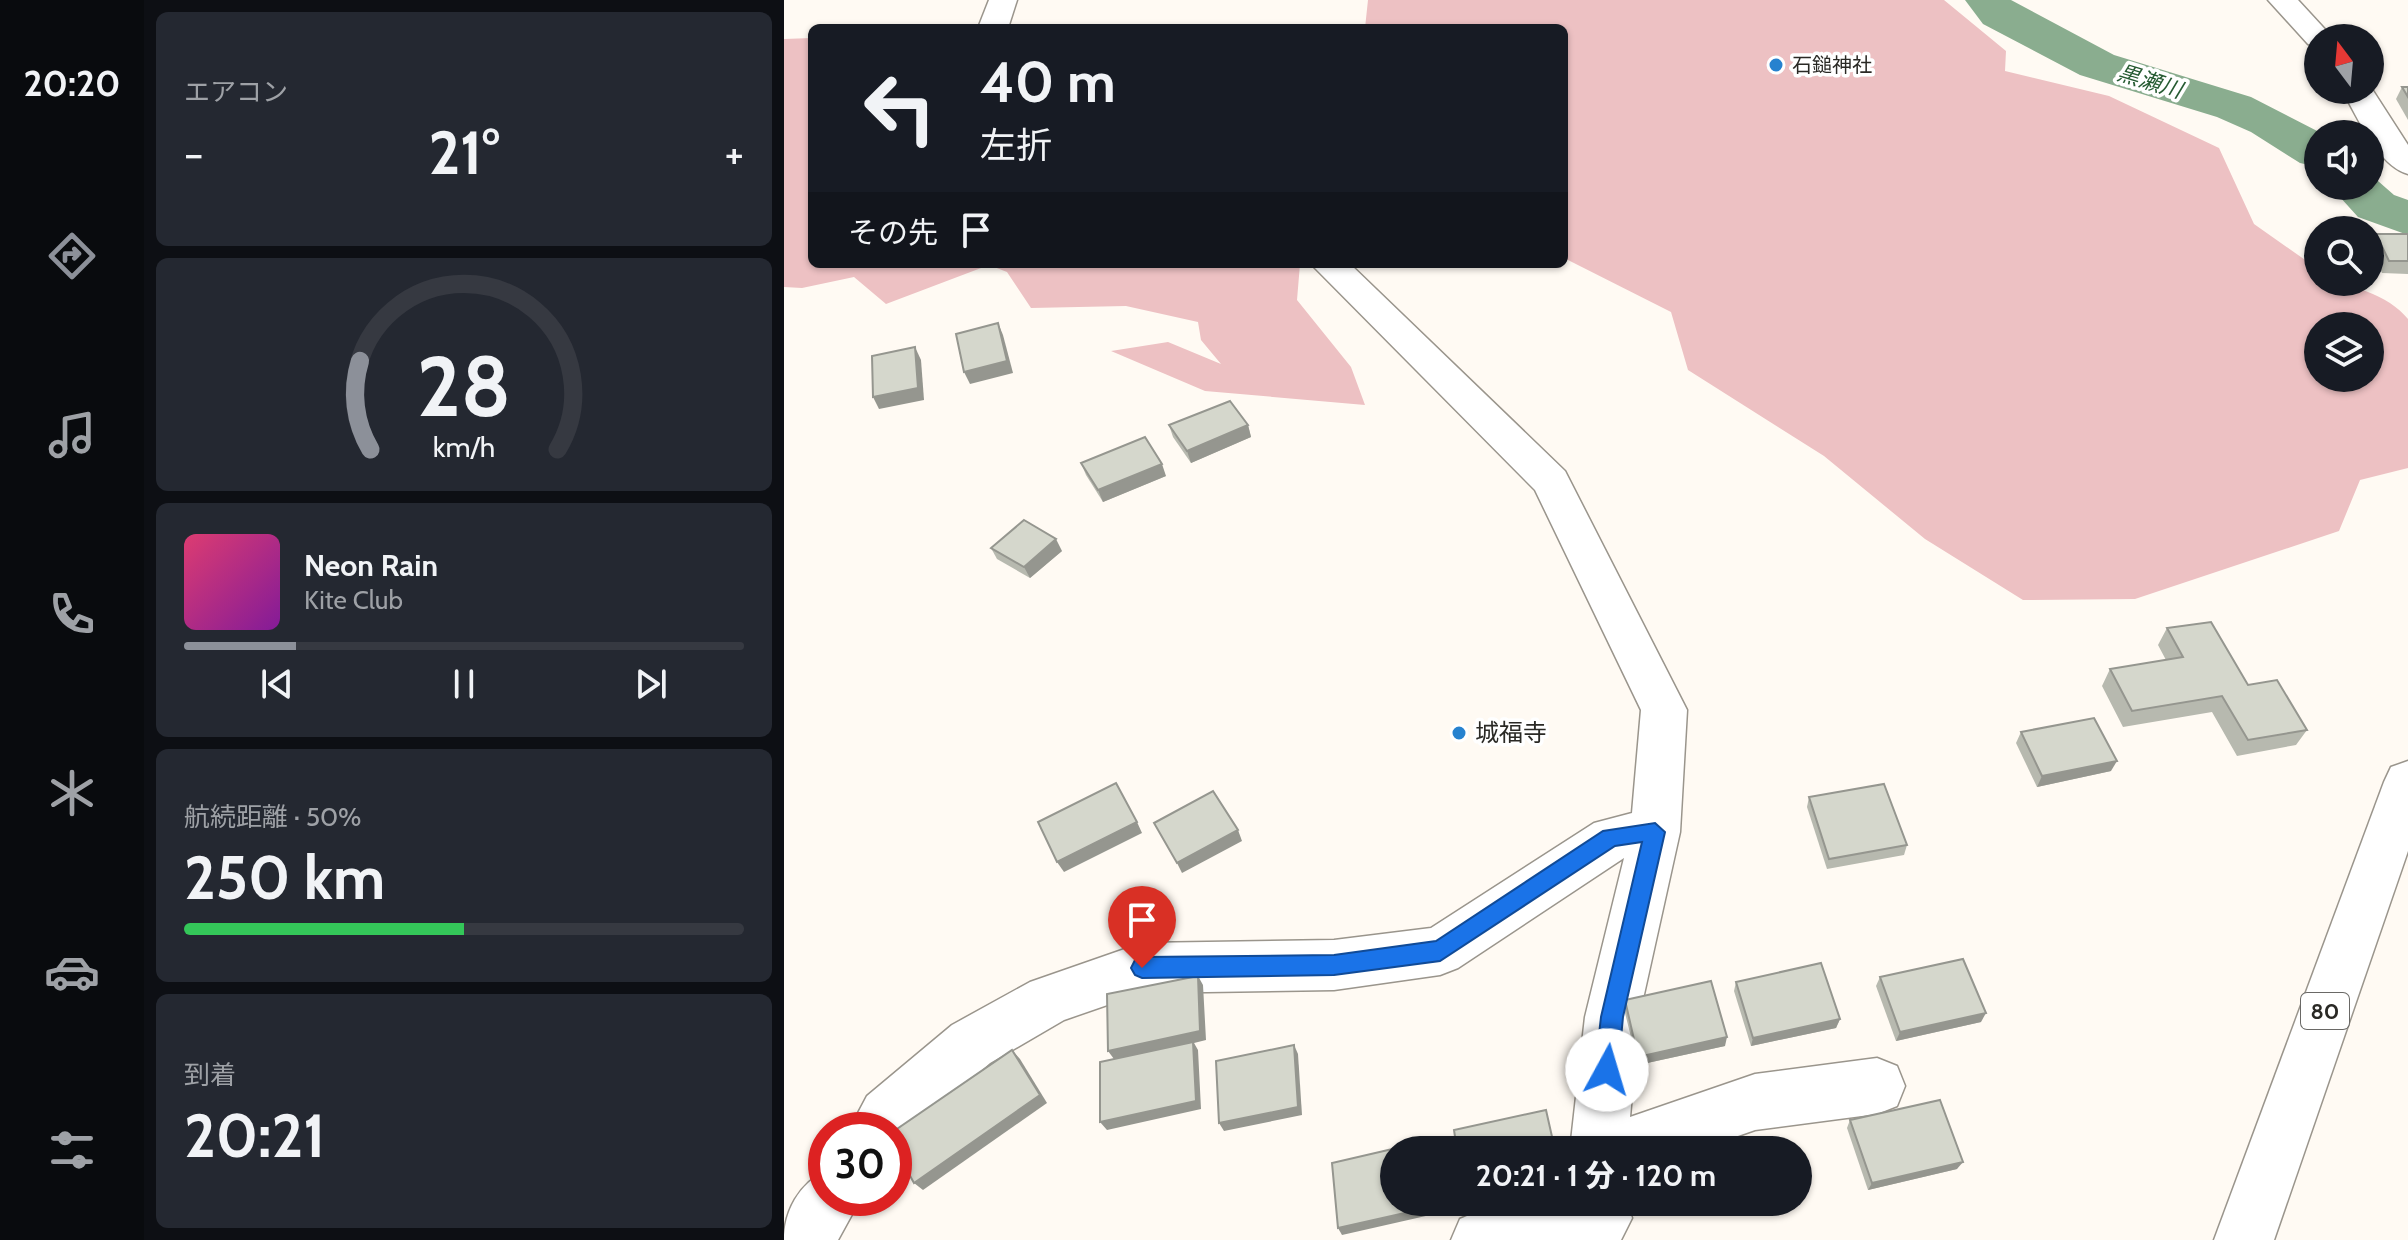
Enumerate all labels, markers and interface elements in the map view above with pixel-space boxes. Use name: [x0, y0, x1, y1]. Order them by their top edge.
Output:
north arrow: [2304, 24, 2384, 104]
map controls: [2304, 24, 2384, 392]
text: 40 m: [980, 48, 1116, 116]
place label: 石鎚神社: [1792, 53, 1872, 77]
icon: left: [848, 56, 952, 160]
marker: 石鎚神社: [1767, 56, 1785, 74]
water label: 黒瀬川: [2114, 59, 2187, 105]
text: 20:20: [24, 61, 120, 105]
text: エアコン: [184, 76, 288, 108]
text: 21°: [428, 116, 500, 189]
button: sound: [2304, 120, 2384, 200]
text: 左折: [980, 123, 1052, 167]
text: −: [184, 127, 203, 180]
text: +: [725, 127, 744, 180]
icon: arrive: [954, 208, 998, 252]
text: その先: [848, 214, 938, 251]
button: search: [2304, 216, 2384, 296]
icon: directions: [44, 228, 100, 284]
button: layers: [2304, 312, 2384, 392]
text: 28: [417, 336, 511, 437]
icon: music: [44, 407, 100, 463]
text: km/h: [433, 430, 495, 465]
text: Neon Rain: [304, 547, 438, 584]
text: Kite Club: [304, 584, 403, 616]
icon: phone: [44, 586, 100, 642]
icon: previous: [255, 662, 299, 706]
icon: pause: [442, 662, 486, 706]
icon: next: [629, 662, 673, 706]
place label: 城福寺: [1475, 718, 1547, 747]
marker: 城福寺: [1450, 724, 1468, 742]
icon: climate: [44, 765, 100, 821]
text: 航続距離 · 50%: [184, 801, 361, 833]
text: 250 km: [184, 841, 385, 914]
pin: [1108, 886, 1176, 968]
icon: arrive: [1120, 898, 1164, 942]
icon: car: [44, 944, 100, 1000]
road number: 80: [2301, 993, 2349, 1029]
position arrow: [1565, 1028, 1649, 1112]
text: 到着: [184, 1059, 236, 1091]
text: 20:21: [184, 1099, 325, 1172]
speed limit sign: 30: [808, 1112, 912, 1216]
icon: filters: [44, 1122, 100, 1178]
text: 20:21 · 1 分 · 120 m: [1476, 1157, 1716, 1194]

